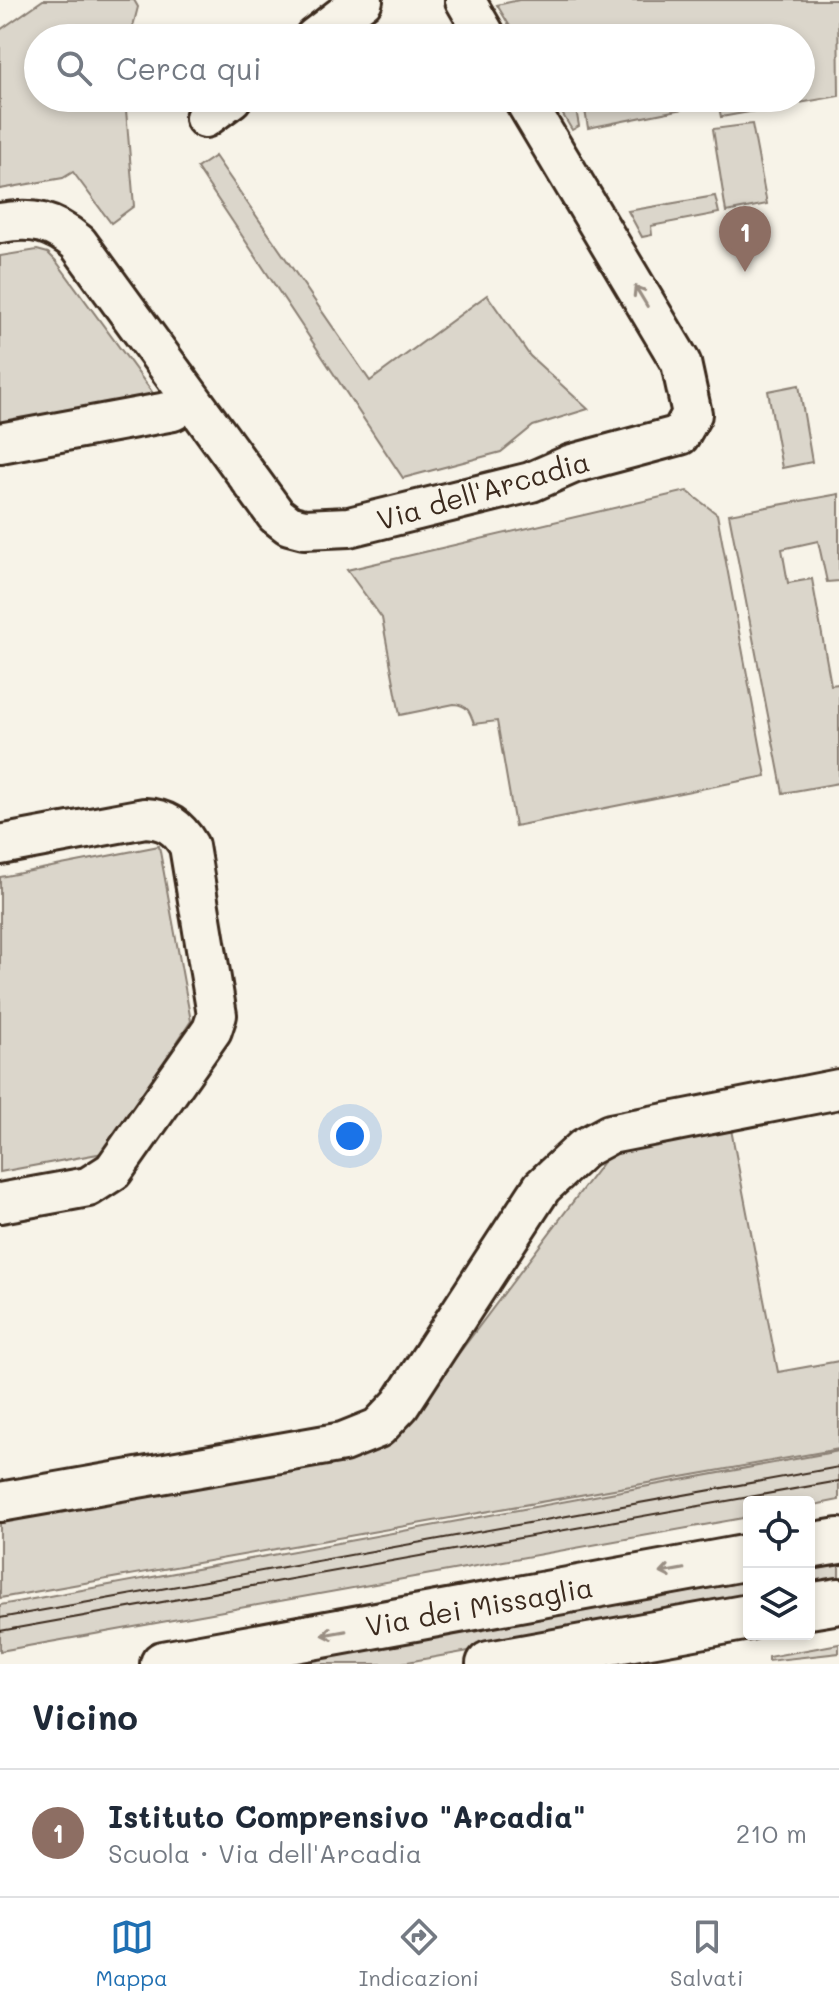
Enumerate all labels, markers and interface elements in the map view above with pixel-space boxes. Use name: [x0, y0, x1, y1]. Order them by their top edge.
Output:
search box: [24, 24, 815, 112]
icon: search: [52, 46, 96, 90]
text: Cerca qui: [116, 48, 262, 88]
pin: 1: [719, 206, 771, 272]
one-way arrow: [633, 285, 649, 308]
street label: Via dell'Arcadia: [373, 442, 593, 538]
your location: [330, 1116, 370, 1156]
map controls: [743, 1496, 815, 1640]
button: locate: [743, 1496, 815, 1568]
one-way arrow: [660, 1565, 685, 1580]
street label: Via dei Missaglia: [362, 1568, 596, 1644]
button: layers: [743, 1568, 815, 1640]
one-way arrow: [322, 1626, 347, 1641]
text: Vicino: [32, 1694, 138, 1739]
text: Istituto Comprensivo "Arcadia": [108, 1796, 586, 1836]
text: 1: [52, 1816, 64, 1850]
text: 210 m: [736, 1816, 807, 1850]
text: Scuola · Via dell'Arcadia: [108, 1836, 422, 1870]
tab: Mappa: [96, 1915, 168, 1992]
tab: Indicazioni: [359, 1915, 479, 1992]
tab: Salvati: [670, 1915, 743, 1992]

